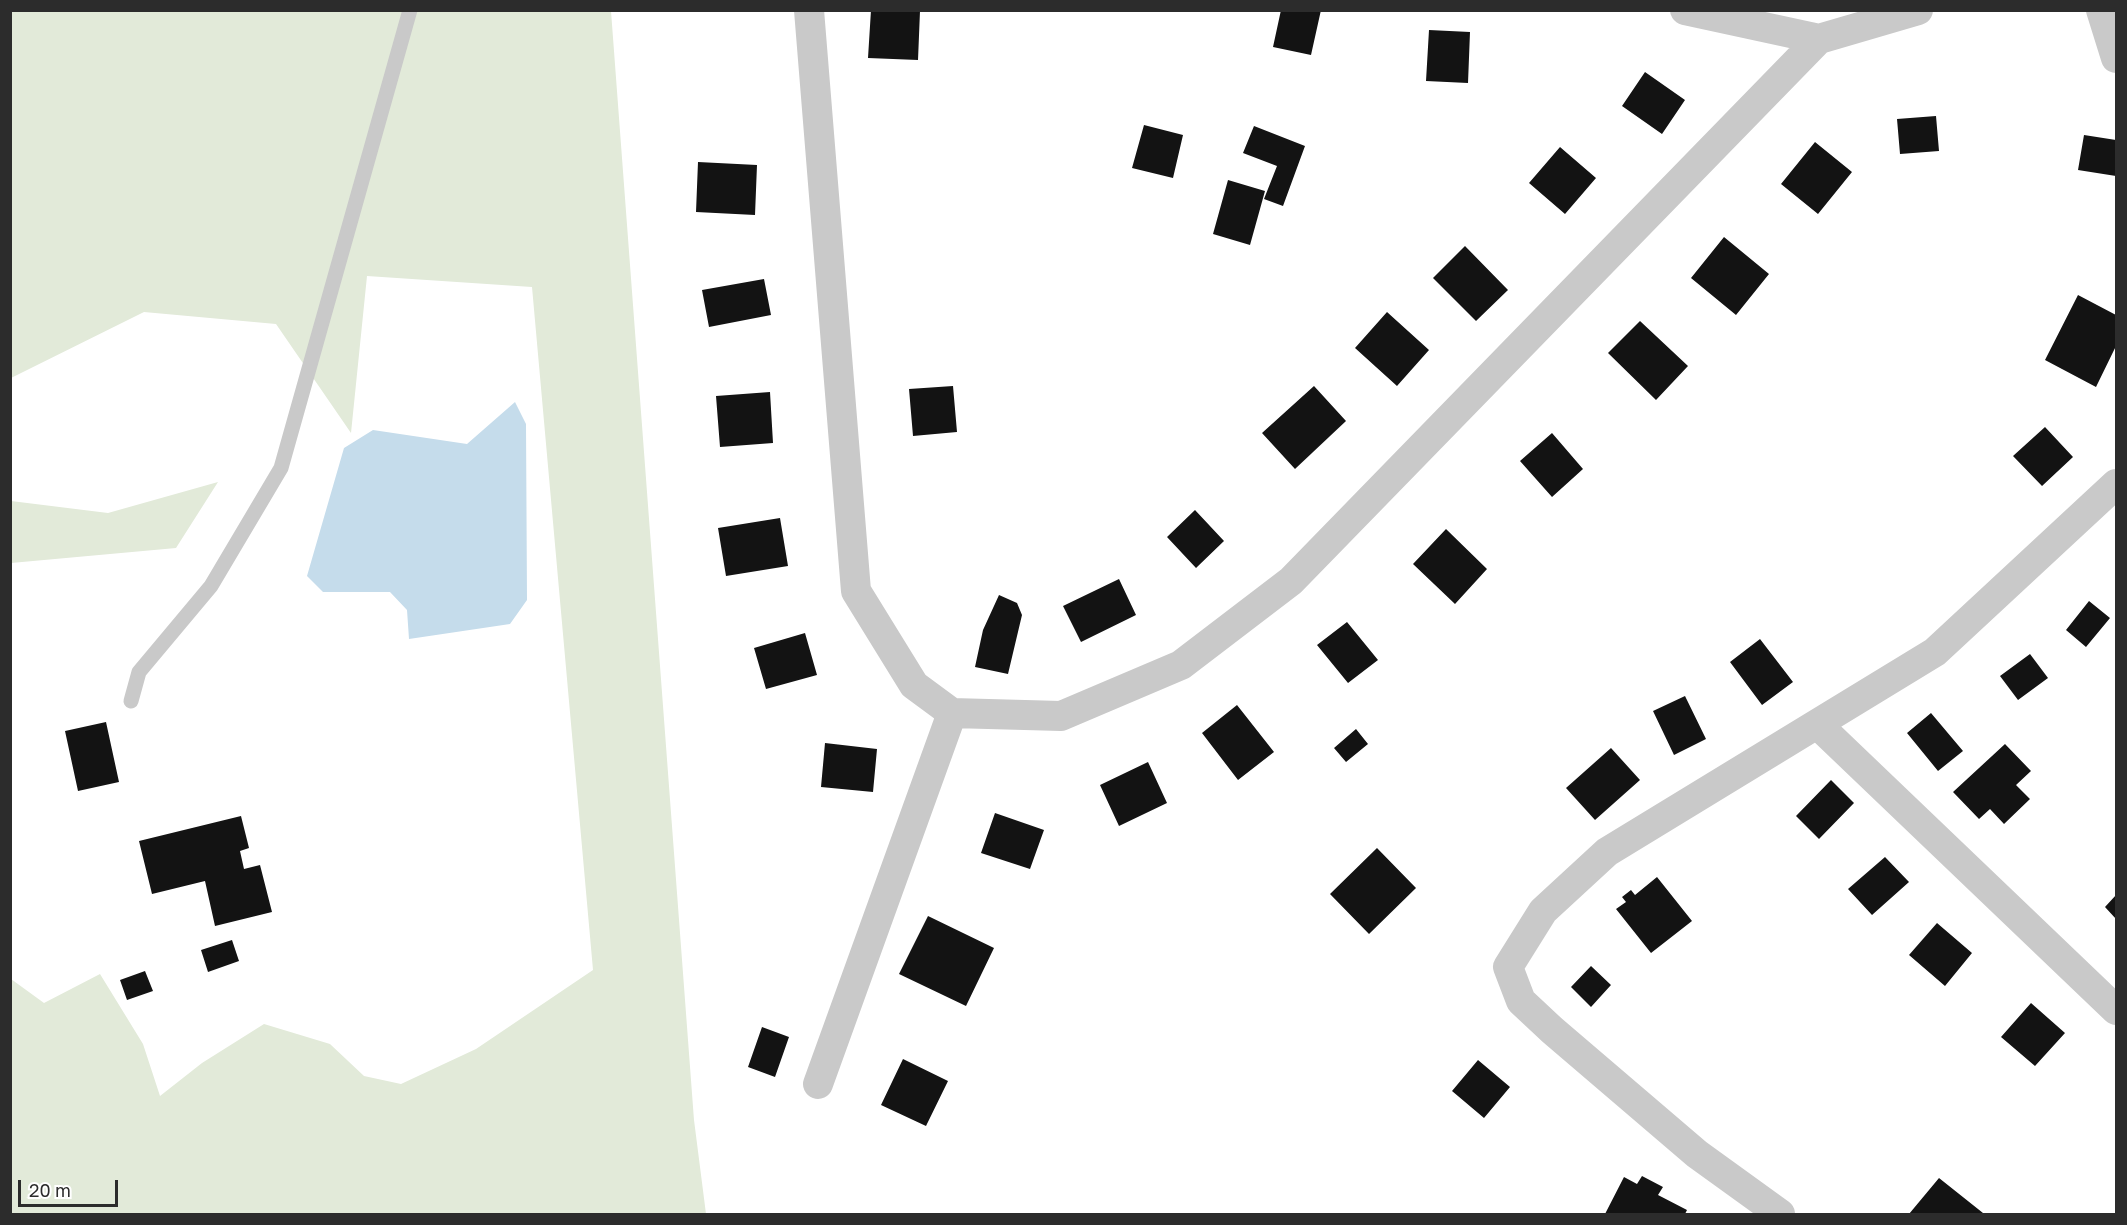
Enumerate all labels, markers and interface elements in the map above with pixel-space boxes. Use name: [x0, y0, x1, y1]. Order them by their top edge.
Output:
scale bar: [21, 1168, 122, 1206]
text: 20 m: [29, 1179, 71, 1201]

